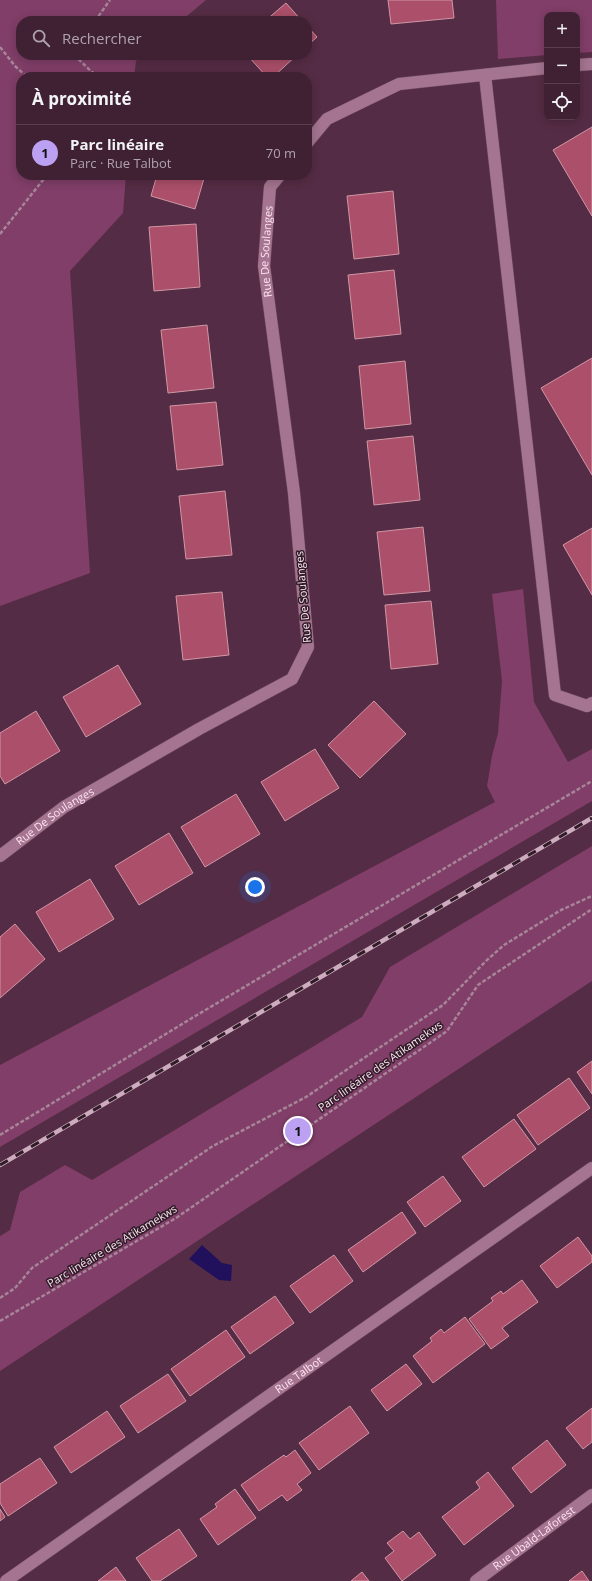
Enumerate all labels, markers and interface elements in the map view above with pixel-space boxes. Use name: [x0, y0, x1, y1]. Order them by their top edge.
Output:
map controls: [544, 12, 580, 120]
button: +: [544, 12, 580, 48]
search box: [16, 16, 312, 60]
icon: search: [30, 27, 52, 49]
text: Rechercher: [62, 28, 142, 48]
button: −: [544, 48, 580, 84]
button: locate: [544, 84, 580, 120]
text: À proximité: [32, 87, 131, 110]
text: Parc linéaire: [70, 134, 164, 154]
text: 1: [41, 144, 49, 162]
text: 70 m: [266, 144, 296, 162]
text: Parc · Rue Talbot: [70, 154, 172, 172]
street label: Rue De Soulanges: [256, 205, 276, 298]
street label: Rue De Soulanges: [291, 551, 314, 644]
street label: Rue De Soulanges: [13, 783, 96, 848]
your location: [245, 877, 265, 897]
street label: Parc linéaire des Atikamekws: [314, 1017, 445, 1114]
pin: 1: [285, 1116, 311, 1146]
street label: Parc linéaire des Atikamekws: [44, 1201, 179, 1290]
street label: Rue Talbot: [272, 1352, 325, 1396]
street label: Rue Ubald-Laforest: [489, 1502, 578, 1573]

